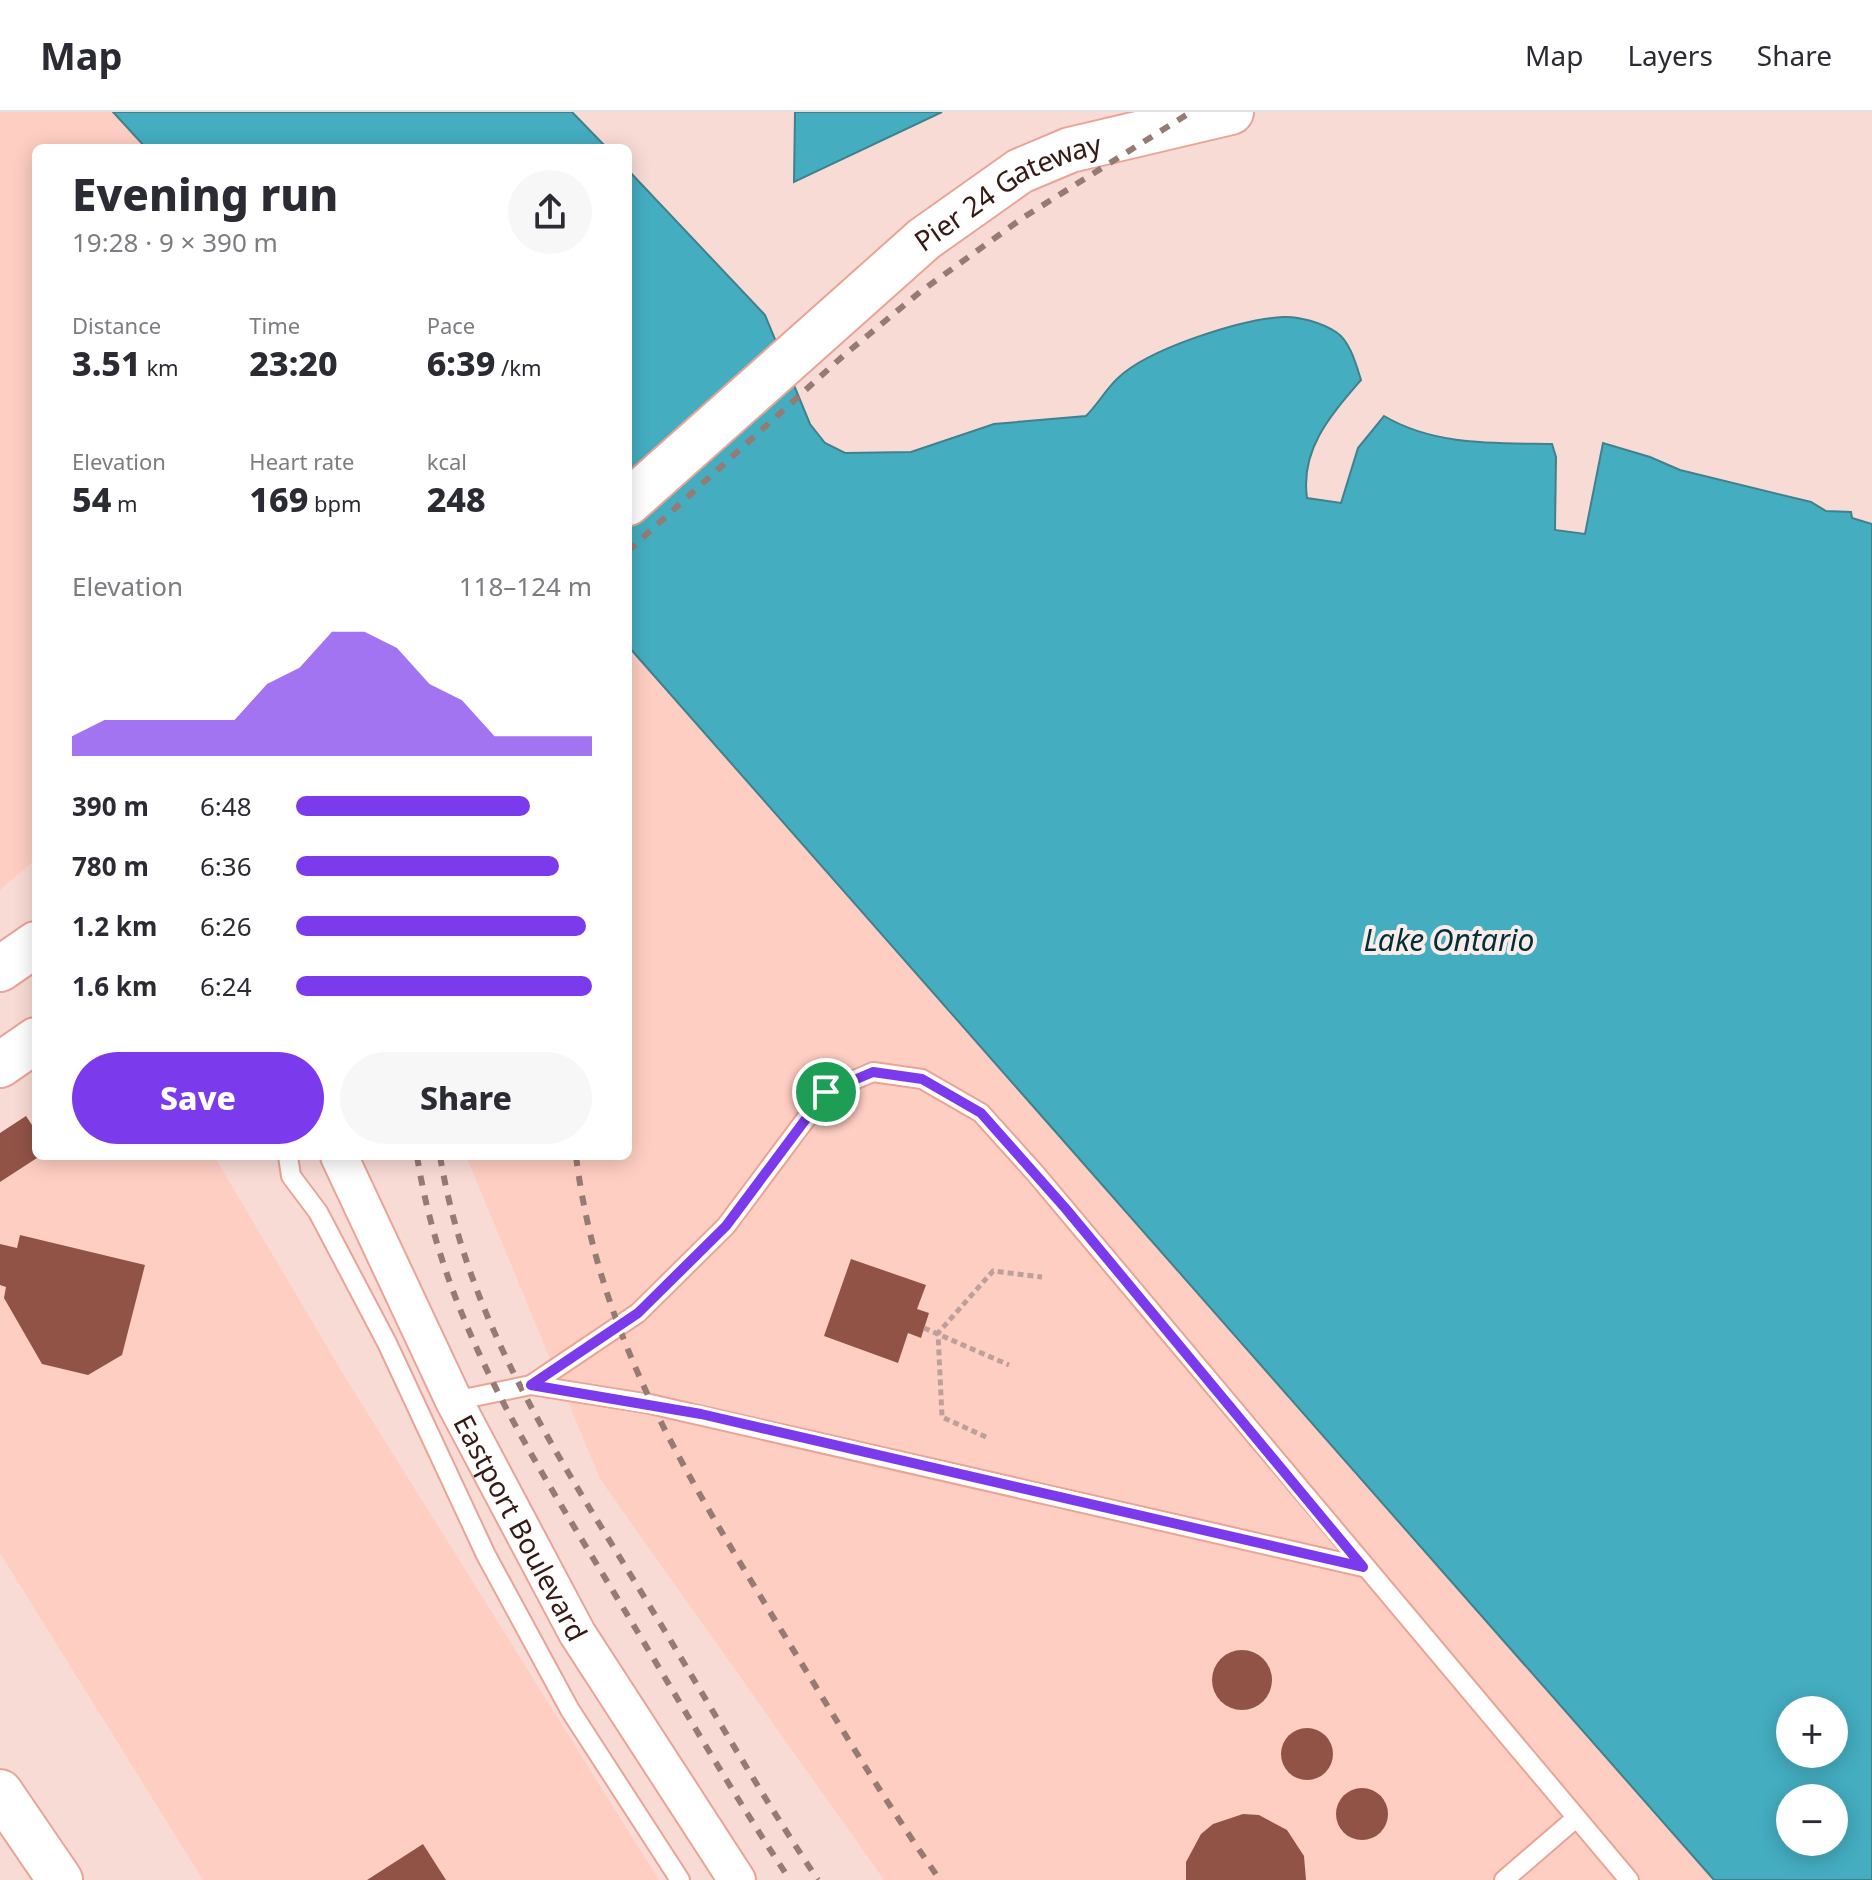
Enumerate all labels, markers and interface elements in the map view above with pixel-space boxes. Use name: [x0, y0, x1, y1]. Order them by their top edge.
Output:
text: Map: [40, 29, 123, 81]
text: Map: [1525, 36, 1583, 74]
text: Layers: [1627, 36, 1713, 74]
text: Share: [1757, 36, 1832, 74]
street label: Pier 24 Gateway: [906, 124, 1106, 259]
text: Evening run: [72, 164, 338, 224]
button: share: [508, 170, 592, 254]
text: 19:28 · 9 × 390 m: [72, 224, 278, 260]
text: Distance: [72, 310, 161, 340]
text: Time: [249, 310, 300, 340]
text: Pace: [427, 310, 475, 340]
text: 3.51: [72, 340, 141, 386]
text: 23:20: [249, 340, 338, 386]
text: 6:39: [427, 340, 495, 386]
text: km: [141, 352, 179, 382]
text: /km: [495, 352, 542, 382]
text: Elevation: [72, 446, 166, 476]
text: Heart rate: [249, 446, 354, 476]
text: kcal: [427, 446, 467, 476]
text: 54: [72, 476, 111, 522]
text: 169: [249, 476, 308, 522]
text: 248: [427, 476, 486, 522]
text: m: [111, 488, 138, 518]
text: bpm: [308, 488, 362, 518]
text: Elevation: [72, 568, 183, 604]
text: 118–124 m: [459, 568, 592, 604]
text: 390 m: [72, 788, 149, 824]
text: 6:48: [200, 788, 252, 824]
text: 780 m: [72, 848, 149, 884]
text: 6:36: [200, 848, 252, 884]
text: 1.2 km: [72, 908, 157, 944]
text: 6:26: [200, 908, 252, 944]
water label: Lake Ontario: [1364, 919, 1534, 960]
text: 1.6 km: [72, 968, 157, 1004]
text: 6:24: [200, 968, 252, 1004]
button: Save: [72, 1052, 324, 1144]
button: Share: [340, 1052, 592, 1144]
pin: [792, 1058, 860, 1126]
icon: arrive: [804, 1070, 848, 1114]
street label: Eastport Boulevard: [446, 1408, 597, 1647]
map controls: [1776, 1696, 1848, 1856]
button: +: [1776, 1696, 1848, 1768]
button: −: [1776, 1784, 1848, 1856]

